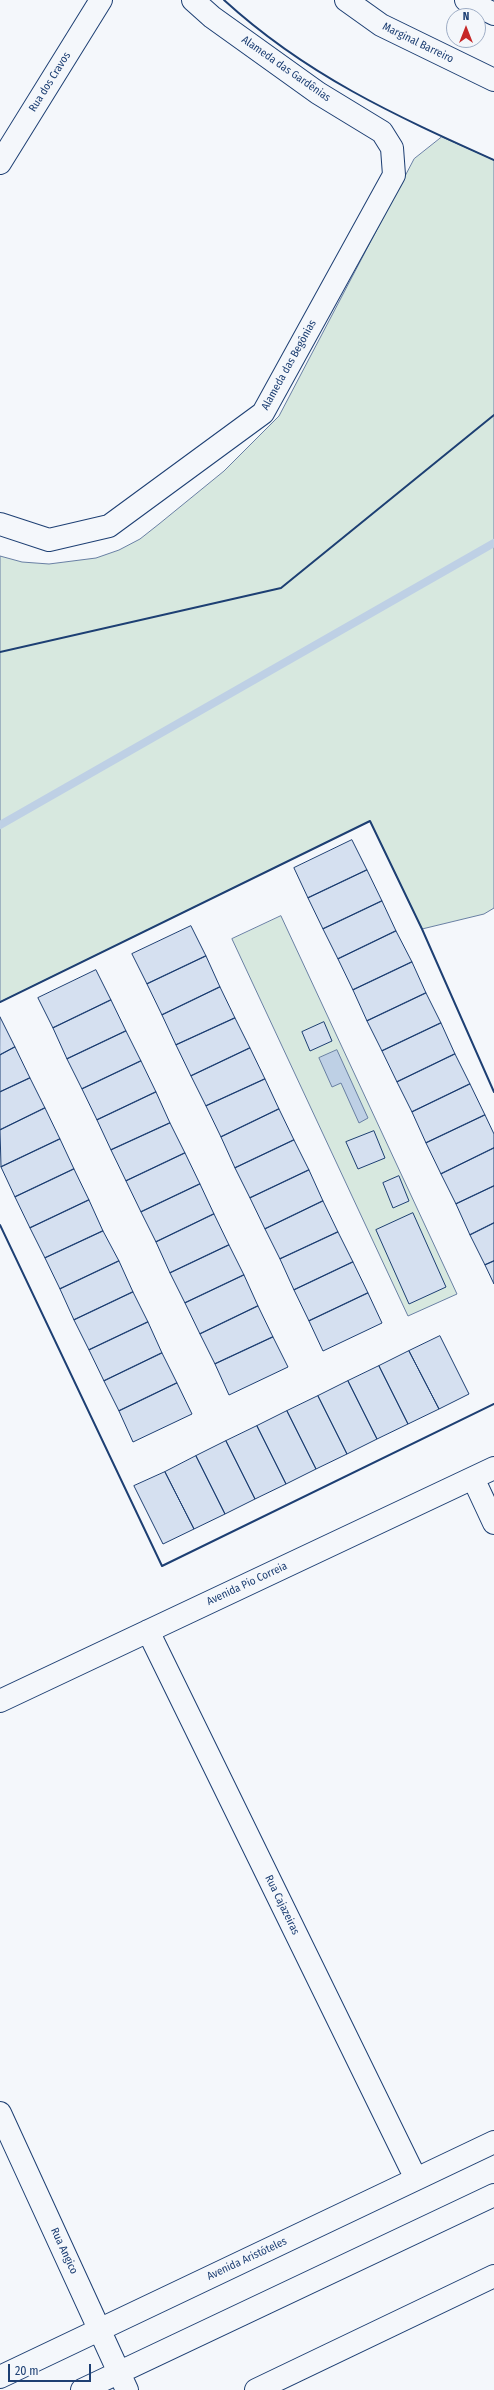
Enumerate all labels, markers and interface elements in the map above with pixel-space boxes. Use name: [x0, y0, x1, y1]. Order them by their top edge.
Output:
north arrow: [446, 8, 486, 48]
text: N: [463, 10, 469, 23]
street label: Marginal Barreiro: [380, 20, 456, 66]
street label: Alameda das Gardênias: [239, 33, 333, 105]
street label: Rua dos Cravos: [26, 50, 74, 114]
street label: Alameda das Begônias: [259, 318, 319, 412]
street label: Avenida Pio Correia: [205, 1560, 289, 1608]
street label: Rua Cajazeiras: [262, 1873, 302, 1937]
street label: Rua Angico: [48, 2226, 80, 2276]
street label: Avenida Aristóteles: [205, 2235, 289, 2283]
scale bar: [10, 2356, 93, 2382]
text: 20 m: [15, 2364, 39, 2378]

